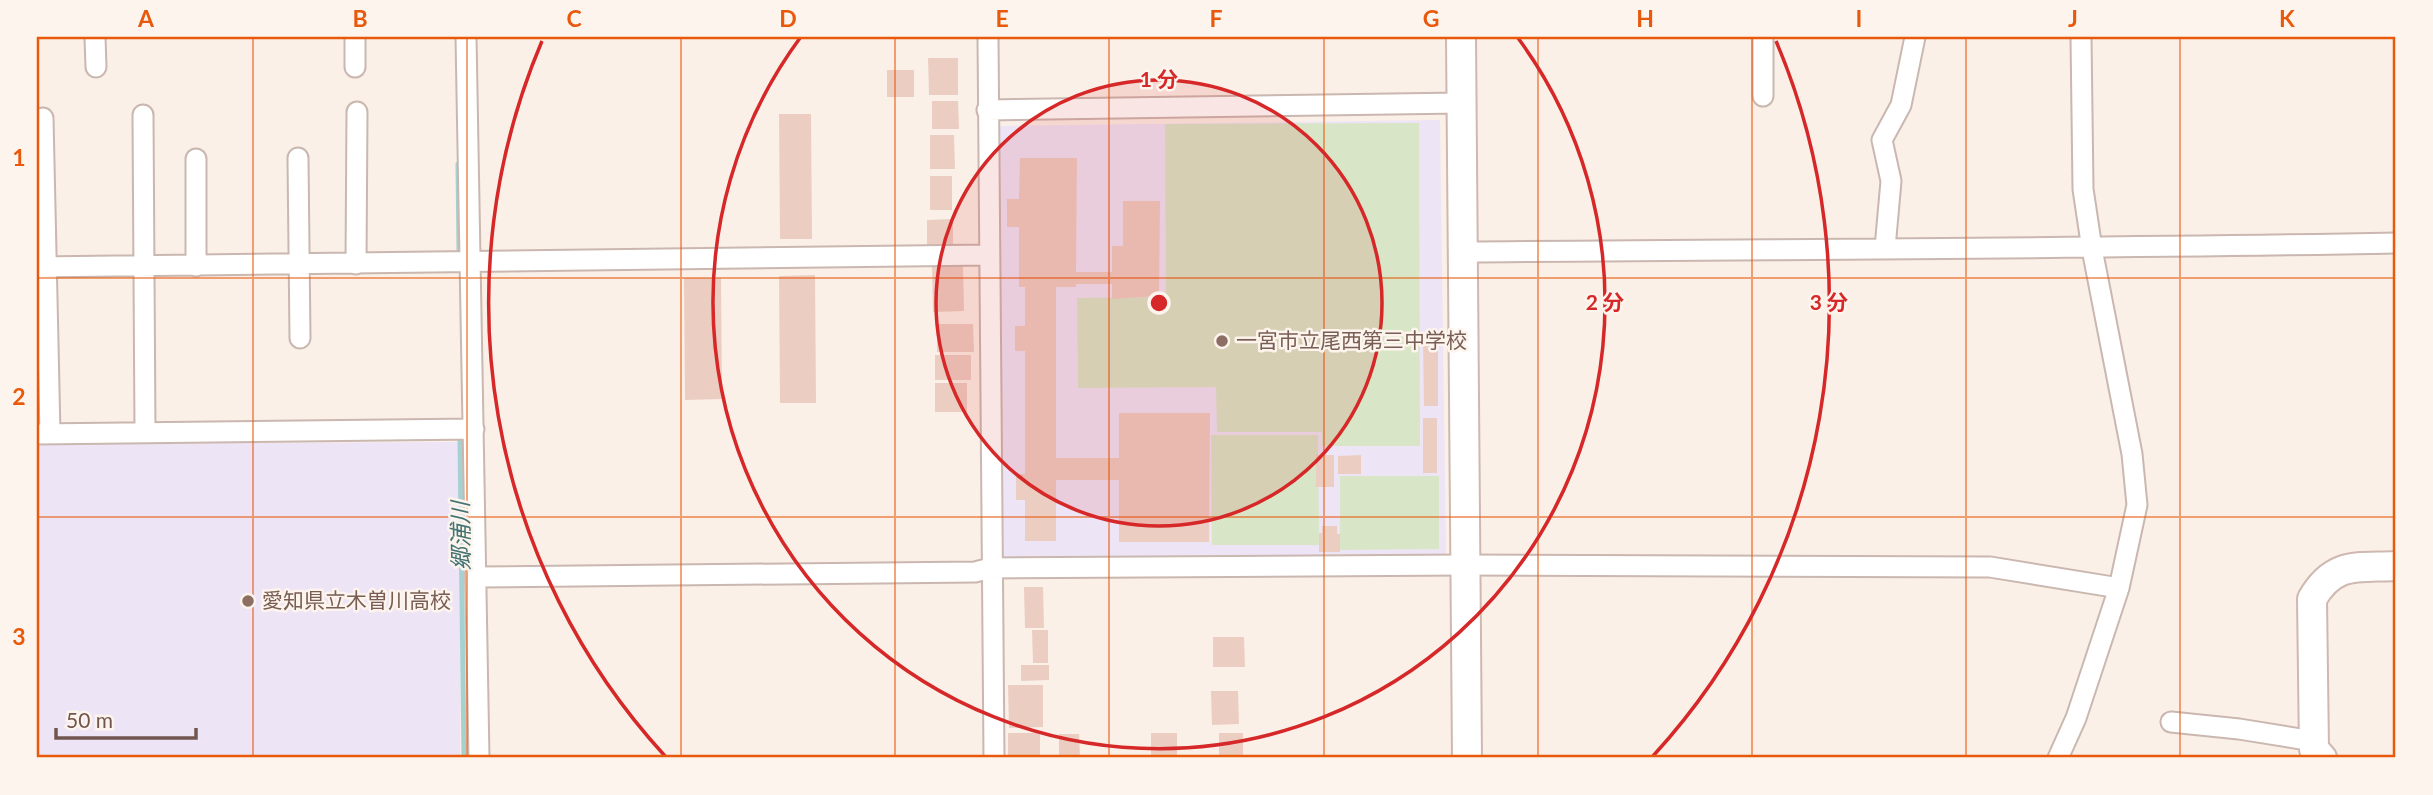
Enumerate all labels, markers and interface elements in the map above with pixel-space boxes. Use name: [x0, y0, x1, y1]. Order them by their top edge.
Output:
text: A: [137, 4, 155, 32]
text: B: [352, 4, 368, 32]
text: C: [566, 4, 582, 32]
text: D: [779, 4, 797, 32]
text: E: [995, 4, 1009, 32]
text: F: [1209, 4, 1223, 32]
text: G: [1423, 4, 1439, 32]
text: H: [1636, 4, 1654, 32]
text: I: [1856, 4, 1862, 32]
text: J: [2068, 4, 2078, 32]
text: K: [2279, 4, 2295, 32]
text: 1 分: [1140, 66, 1178, 91]
text: 1: [12, 143, 26, 171]
text: 2 分: [1586, 289, 1624, 314]
text: 3 分: [1810, 289, 1848, 314]
centre of rings: [1147, 291, 1171, 315]
place label: 一宮市立尾西第三中学校: [1236, 327, 1467, 352]
marker: 一宮市立尾西第三中学校: [1214, 333, 1230, 349]
text: 2: [12, 382, 26, 410]
water label: 郷浦川: [445, 498, 475, 571]
place label: 愛知県立木曽川高校: [262, 587, 451, 612]
marker: 愛知県立木曽川高校: [240, 593, 256, 609]
text: 3: [12, 622, 26, 650]
scale bar: [56, 697, 196, 741]
text: 50 m: [66, 707, 113, 732]

